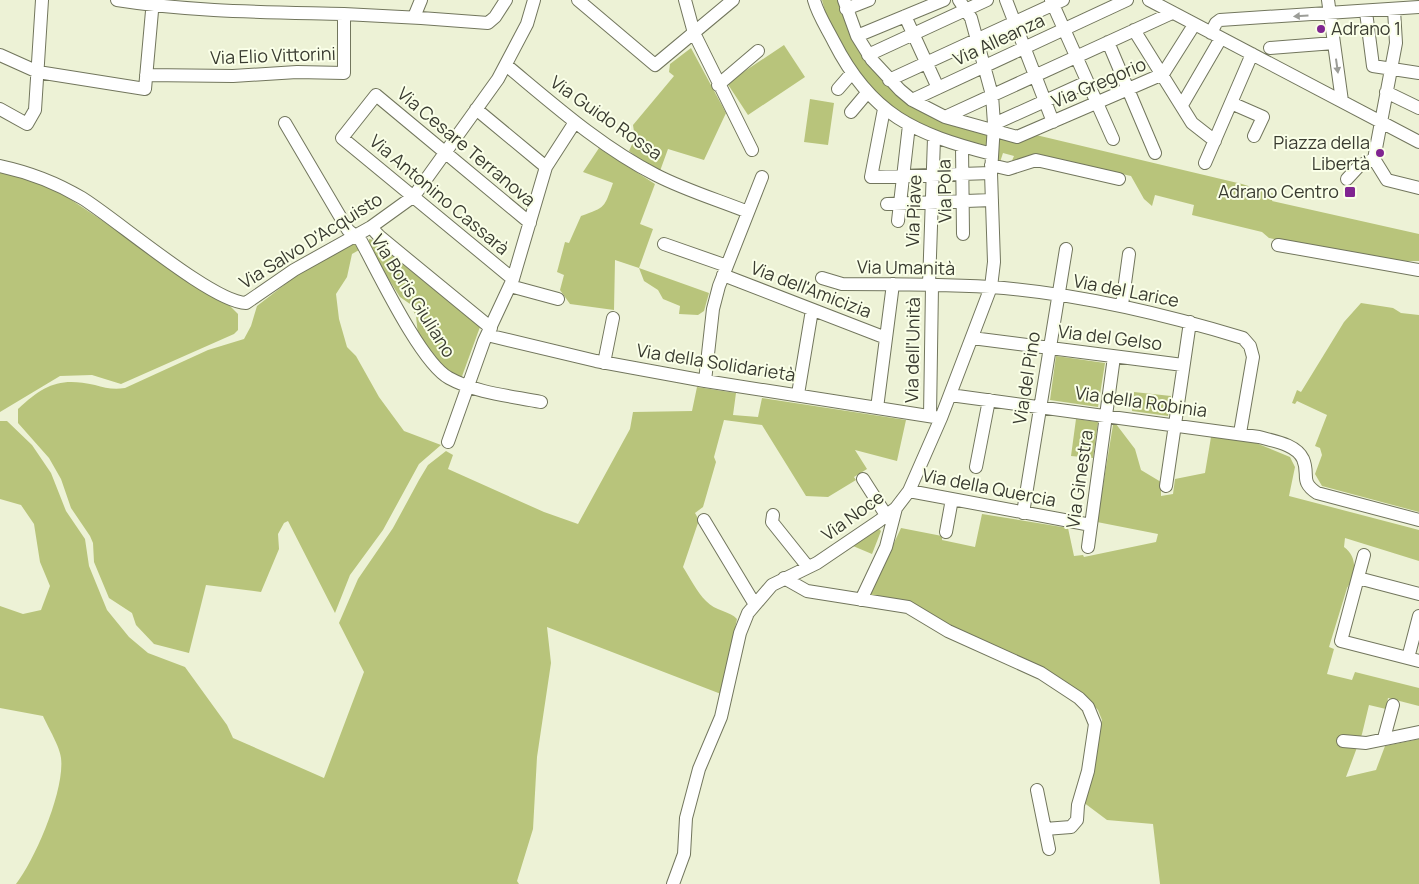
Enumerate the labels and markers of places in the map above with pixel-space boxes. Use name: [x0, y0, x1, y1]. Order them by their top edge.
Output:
place label: Adrano 1: [1331, 16, 1401, 40]
marker: Adrano 1: [1315, 23, 1327, 35]
place label: Piazza della Libertà: [1273, 130, 1370, 175]
marker: Piazza della Libertà: [1374, 147, 1386, 159]
place label: Adrano Centro: [1218, 179, 1339, 203]
marker: Adrano Centro: [1343, 185, 1357, 199]

